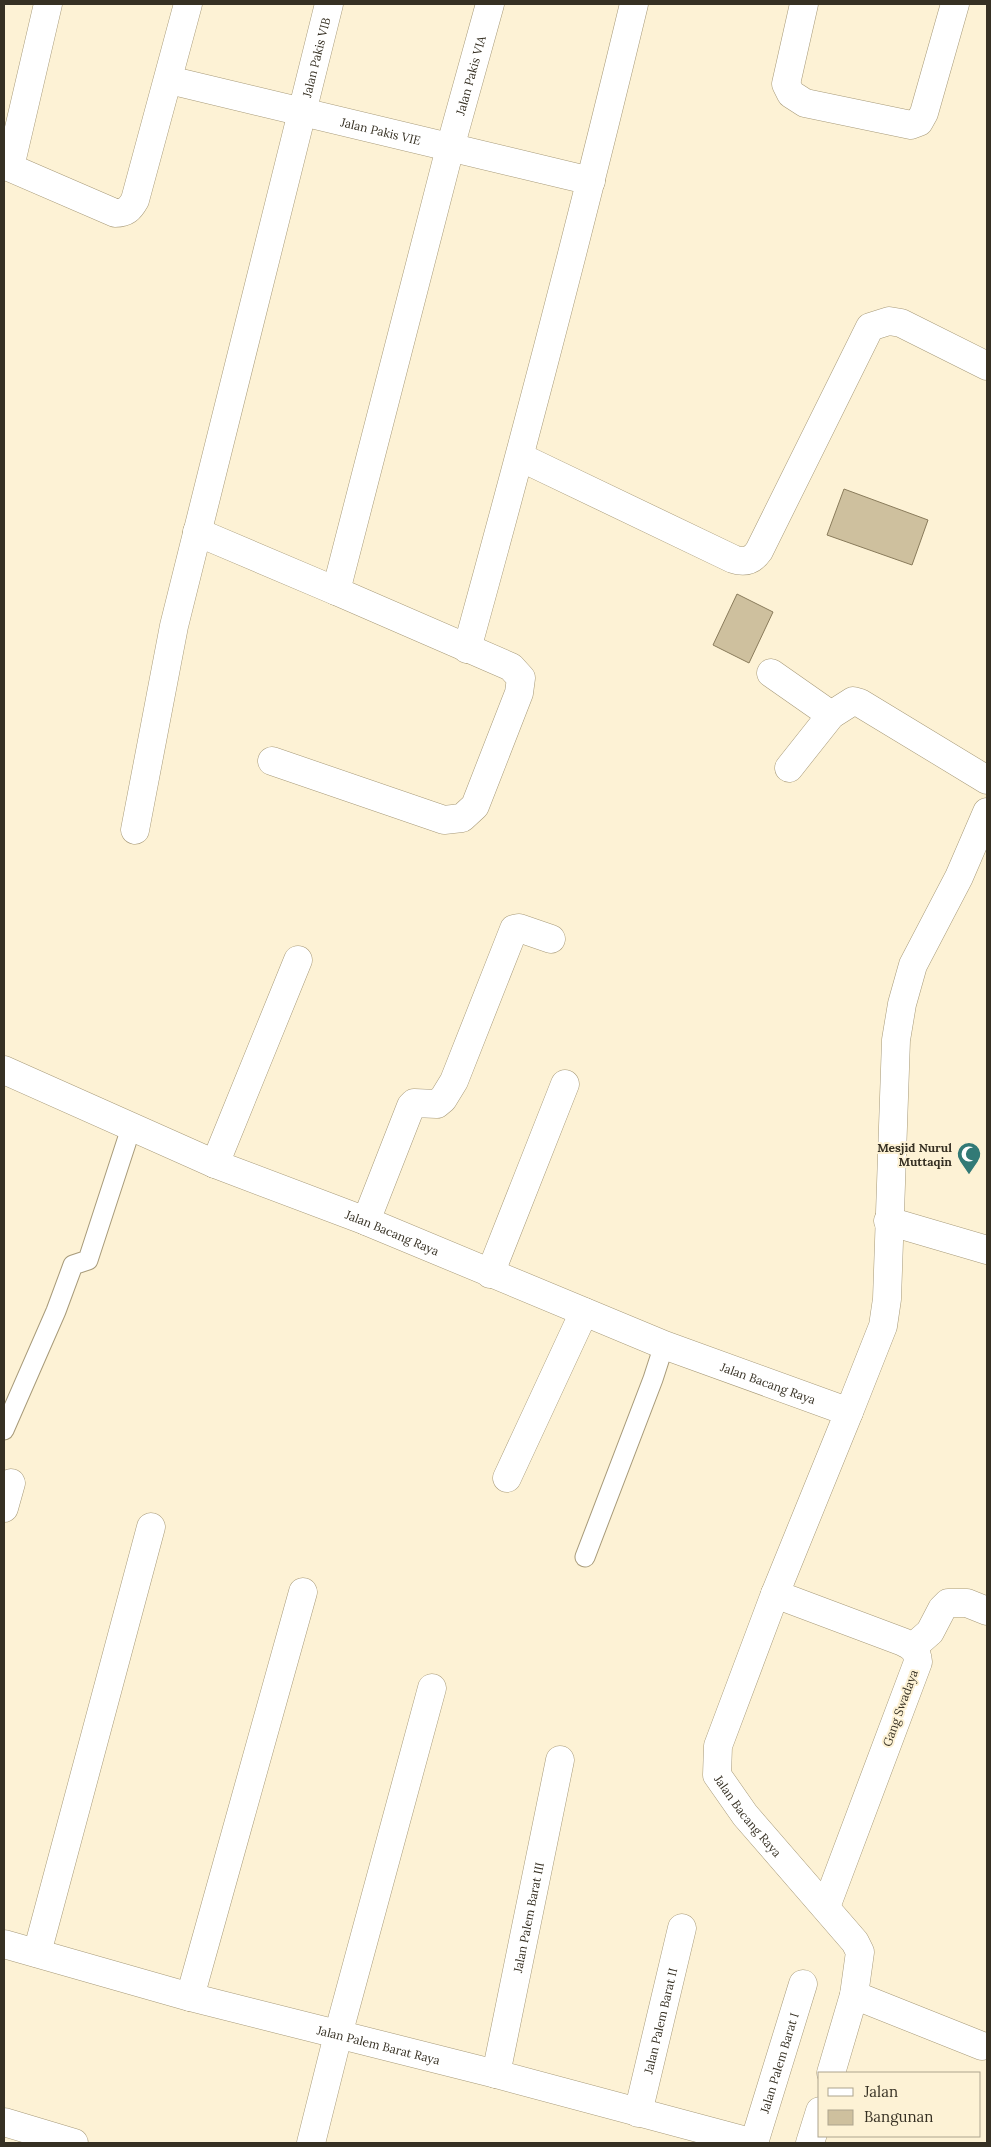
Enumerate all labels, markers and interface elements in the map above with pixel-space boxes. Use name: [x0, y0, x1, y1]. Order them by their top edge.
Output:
street label: Jalan Pakis VIB: [298, 16, 333, 100]
street label: Jalan Pakis VIA: [452, 33, 489, 118]
street label: Jalan Pakis VIE: [339, 114, 422, 148]
place label: Mesjid Nurul Muttaqin: [877, 1140, 952, 1169]
mosque icon: Mesjid Nurul Muttaqin: [956, 1141, 982, 1175]
street label: Jalan Bacang Raya: [342, 1206, 441, 1258]
street label: Jalan Bacang Raya: [718, 1358, 818, 1407]
street label: Gang Swadaya: [879, 1668, 921, 1748]
street label: Jalan Bacang Raya: [711, 1771, 785, 1860]
street label: Jalan Palem Barat III: [509, 1861, 547, 1975]
street label: Jalan Palem Barat II: [640, 1966, 680, 2076]
street label: Jalan Palem Barat I: [756, 2011, 801, 2116]
street label: Jalan Palem Barat Raya: [315, 2022, 442, 2067]
legend: [818, 2072, 981, 2137]
text: Jalan: [863, 2082, 898, 2101]
text: Bangunan: [864, 2107, 933, 2126]

